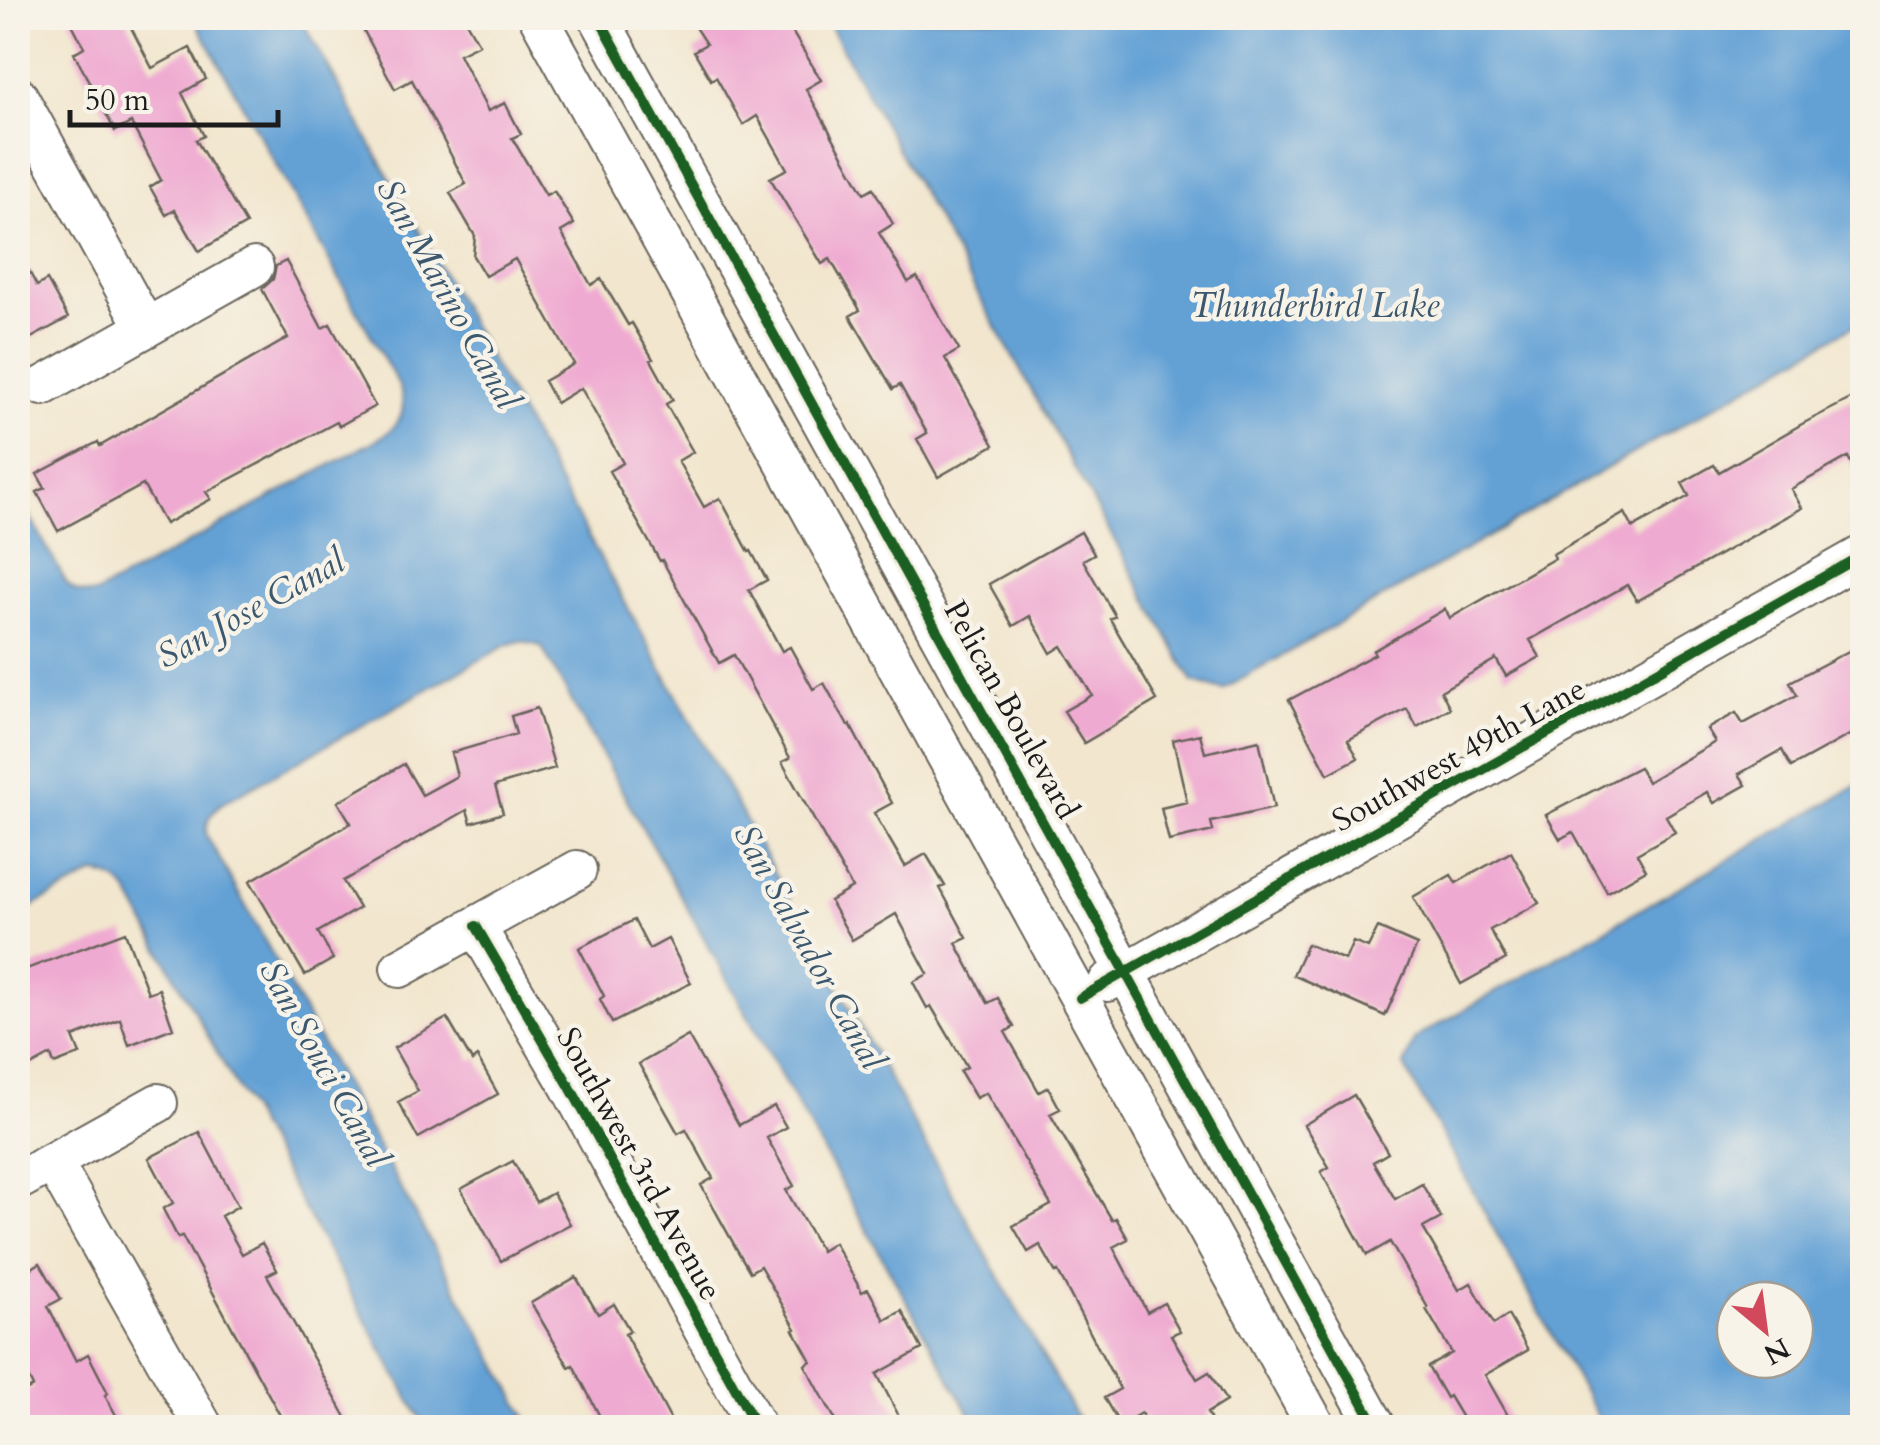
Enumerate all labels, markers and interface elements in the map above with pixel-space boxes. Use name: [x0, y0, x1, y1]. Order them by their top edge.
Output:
scale bar: [70, 65, 278, 127]
text: 50 m: [85, 80, 150, 121]
water label: San Marino Canal: [365, 170, 532, 419]
water label: Thunderbird Lake: [1190, 282, 1440, 330]
water label: San Jose Canal: [148, 537, 355, 680]
street label: Pelican Boulevard: [933, 593, 1089, 827]
street label: Southwest 49th Lane: [1325, 667, 1593, 843]
water label: San Salvador Canal: [722, 816, 897, 1080]
water label: San Souci Canal: [247, 952, 401, 1177]
street label: Southwest 3rd Avenue: [546, 1020, 732, 1308]
north arrow: [1715, 1280, 1815, 1380]
text: N: [1757, 1328, 1796, 1373]

